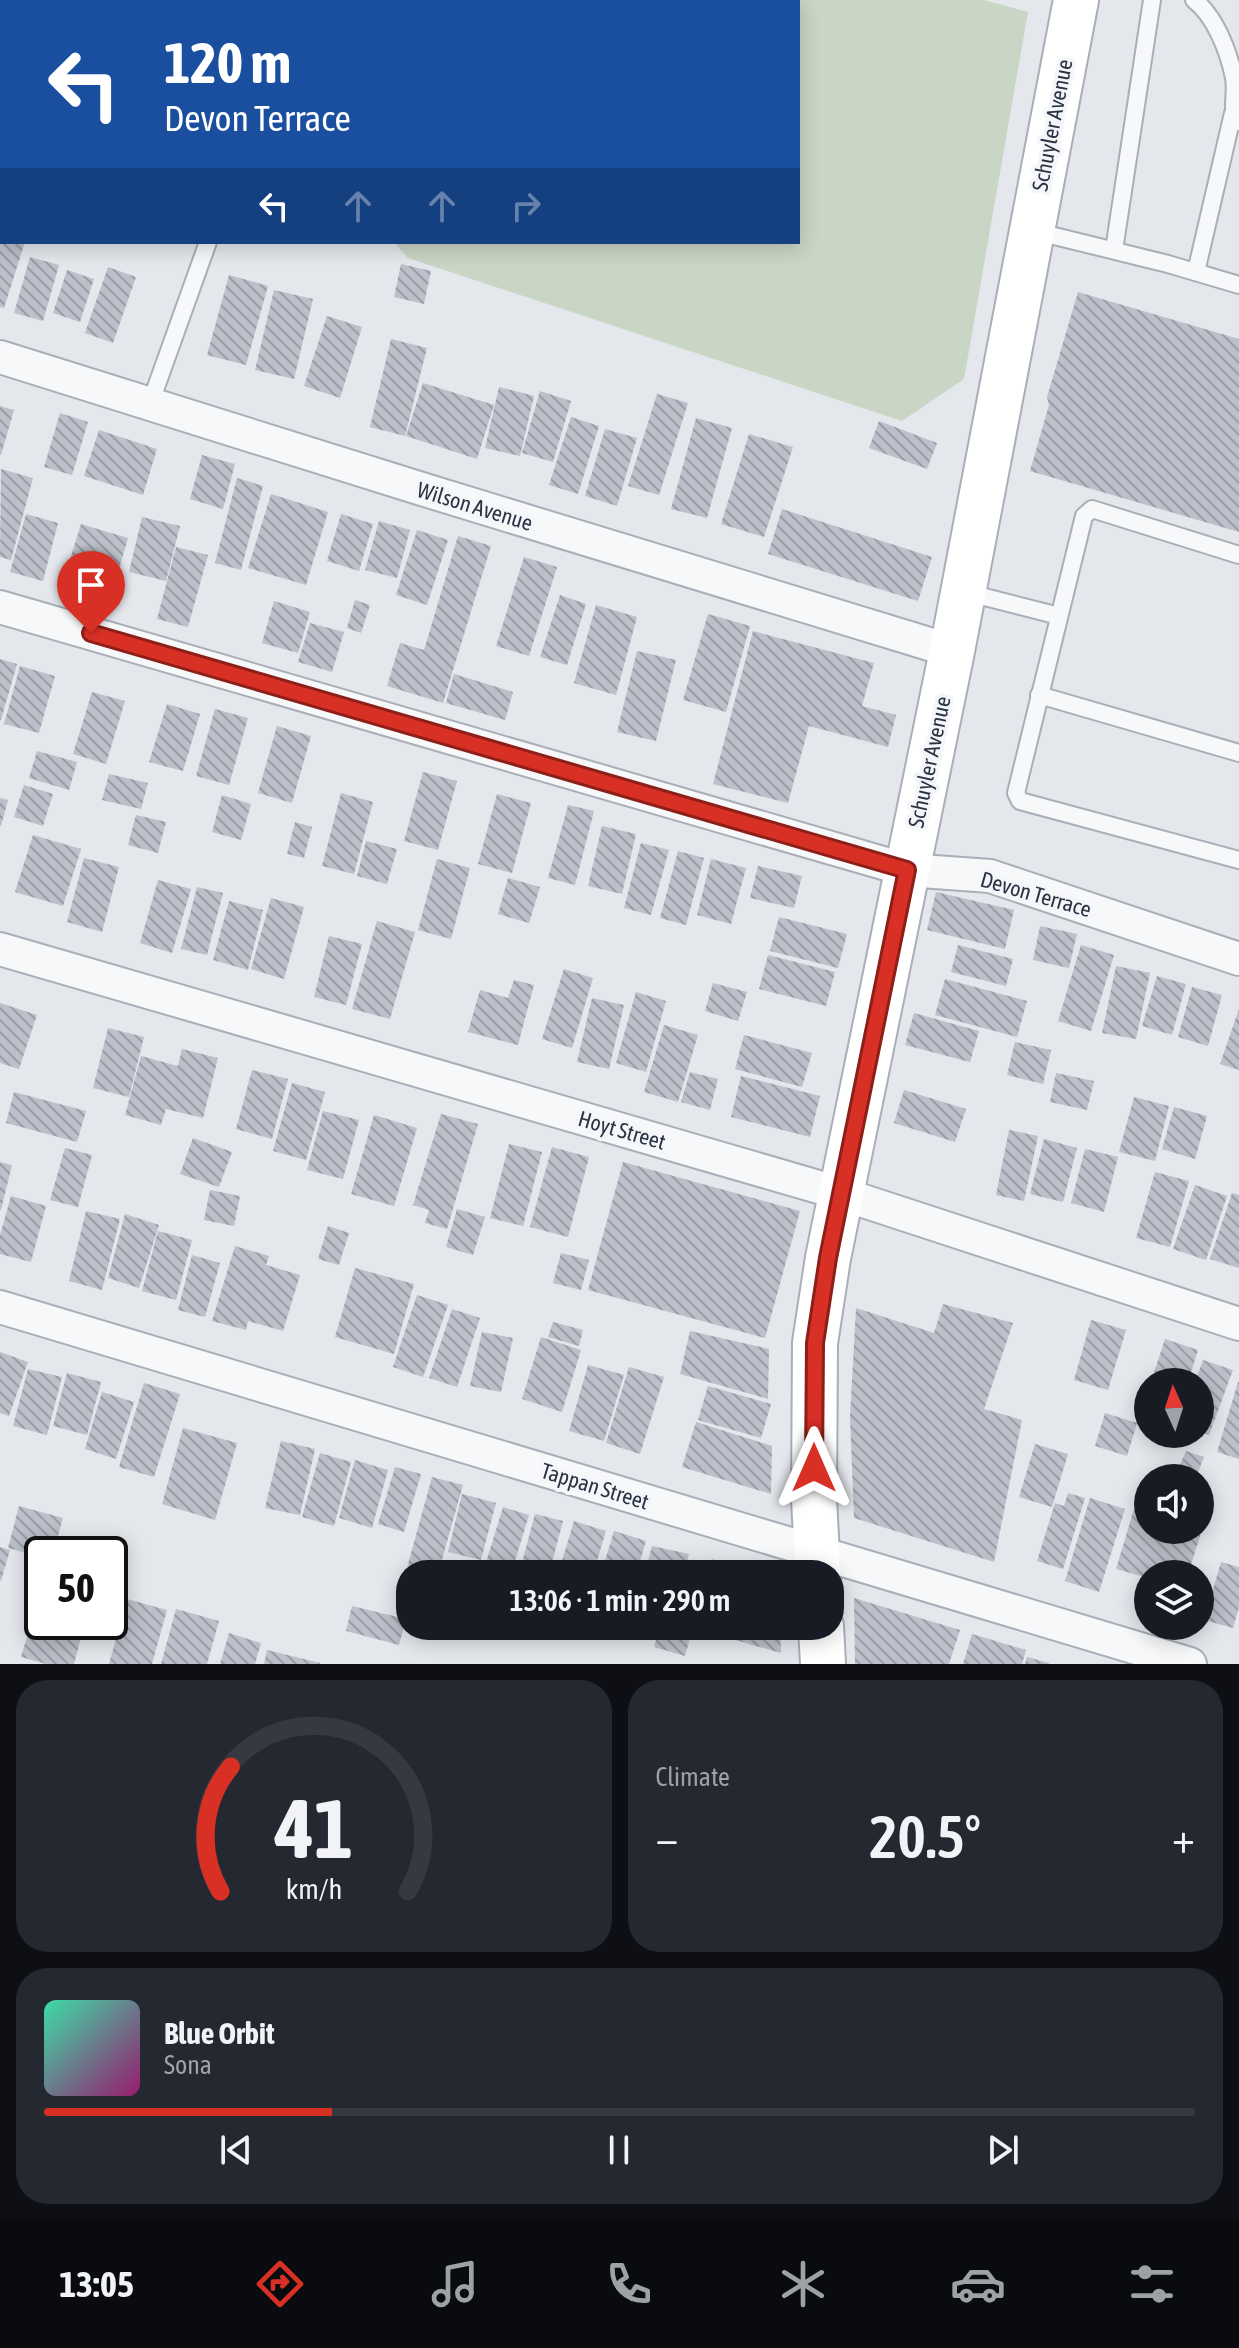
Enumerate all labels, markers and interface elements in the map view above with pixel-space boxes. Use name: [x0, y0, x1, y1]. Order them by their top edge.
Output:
text: 120 m: [164, 31, 291, 95]
icon: left: [32, 32, 136, 136]
street label: Schuyler Avenue: [1026, 57, 1078, 193]
text: Devon Terrace: [164, 97, 351, 139]
icon: left: [252, 184, 296, 228]
icon: ahead: [336, 184, 380, 228]
icon: ahead: [420, 184, 464, 228]
icon: right: [504, 184, 548, 228]
street label: Wilson Avenue: [414, 476, 536, 536]
pin: [57, 551, 125, 633]
icon: arrive: [69, 563, 113, 607]
street label: Schuyler Avenue: [902, 694, 956, 830]
street label: Devon Terrace: [978, 866, 1094, 922]
street label: Hoyt Street: [575, 1105, 669, 1155]
north arrow: [1134, 1368, 1214, 1448]
map controls: [1134, 1368, 1214, 1640]
position arrow: [772, 1426, 856, 1510]
street label: Tappan Street: [538, 1457, 652, 1515]
button: sound: [1134, 1464, 1214, 1544]
speed limit sign: 50: [24, 1536, 128, 1640]
button: layers: [1134, 1560, 1214, 1640]
text: 13:06 · 1 min · 290 m: [510, 1583, 730, 1617]
text: Climate: [656, 1762, 730, 1792]
text: 41: [274, 1780, 353, 1876]
text: 20.5°: [869, 1802, 981, 1871]
text: −: [656, 1812, 678, 1862]
text: +: [1172, 1812, 1195, 1862]
text: km/h: [285, 1872, 342, 1905]
text: Blue Orbit: [164, 2016, 275, 2050]
text: Sona: [164, 2050, 212, 2080]
icon: previous: [214, 2128, 258, 2172]
icon: pause: [597, 2128, 641, 2172]
icon: next: [981, 2128, 1025, 2172]
icon: directions: [252, 2256, 308, 2312]
icon: music: [427, 2256, 483, 2312]
icon: phone: [601, 2256, 657, 2312]
icon: climate: [775, 2256, 831, 2312]
icon: car: [950, 2256, 1006, 2312]
icon: filters: [1124, 2256, 1180, 2312]
text: 13:05: [59, 2263, 134, 2305]

